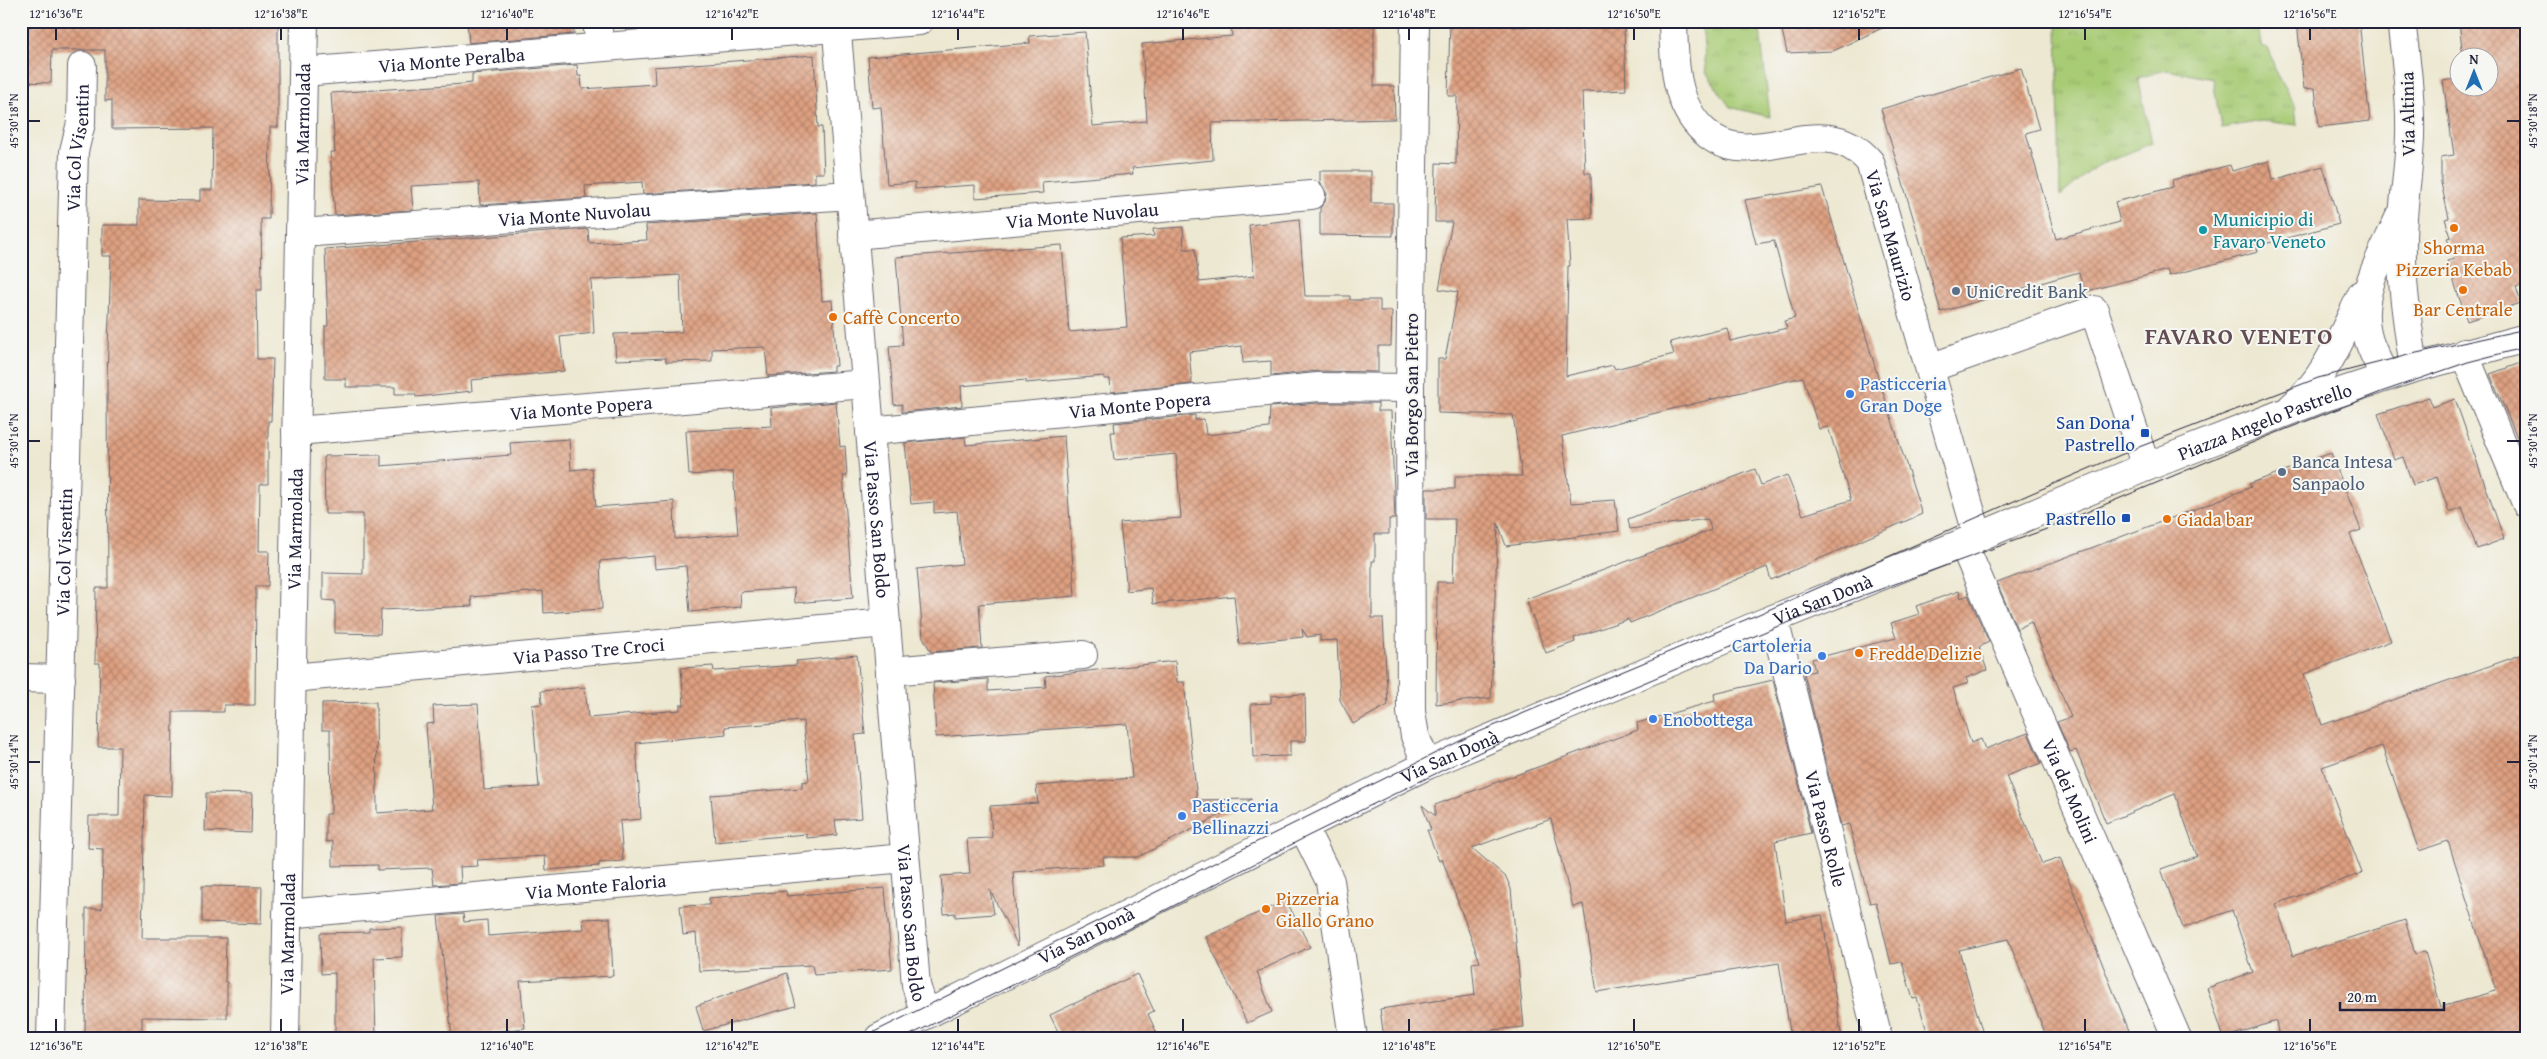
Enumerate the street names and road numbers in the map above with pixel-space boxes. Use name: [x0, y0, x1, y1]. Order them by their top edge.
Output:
street label: Via Monte Peralba: [377, 40, 526, 80]
street label: Via Marmolada: [287, 63, 317, 185]
street label: Via Altinia: [2392, 71, 2422, 157]
street label: Via Col Visentin: [58, 83, 96, 212]
street label: Via San Maurizio: [1859, 166, 1923, 304]
street label: Via Monte Nuvolau: [1005, 194, 1160, 236]
street label: Via Monte Nuvolau: [497, 195, 652, 233]
street label: Via Borgo San Pietro: [1397, 313, 1425, 477]
street label: Piazza Angelo Pastrello: [2174, 375, 2355, 467]
street label: Via Monte Popera: [1067, 384, 1212, 425]
street label: Via Monte Popera: [509, 388, 653, 427]
street label: Via Passo San Boldo: [857, 439, 898, 599]
street label: Via Marmolada: [279, 468, 310, 590]
street label: Via Col Visentin: [48, 487, 79, 617]
street label: Via San Donà: [1768, 567, 1876, 632]
street label: Via Passo Tre Croci: [512, 630, 666, 671]
street label: Via San Donà: [1395, 722, 1503, 790]
street label: Via dei Molini: [2035, 734, 2105, 848]
street label: Via Passo Rolle: [1798, 767, 1854, 890]
street label: Via Passo San Boldo: [890, 843, 934, 1005]
street label: Via Monte Faloria: [524, 866, 667, 906]
street label: Via Marmolada: [272, 873, 302, 995]
street label: Via San Donà: [1033, 899, 1139, 971]

